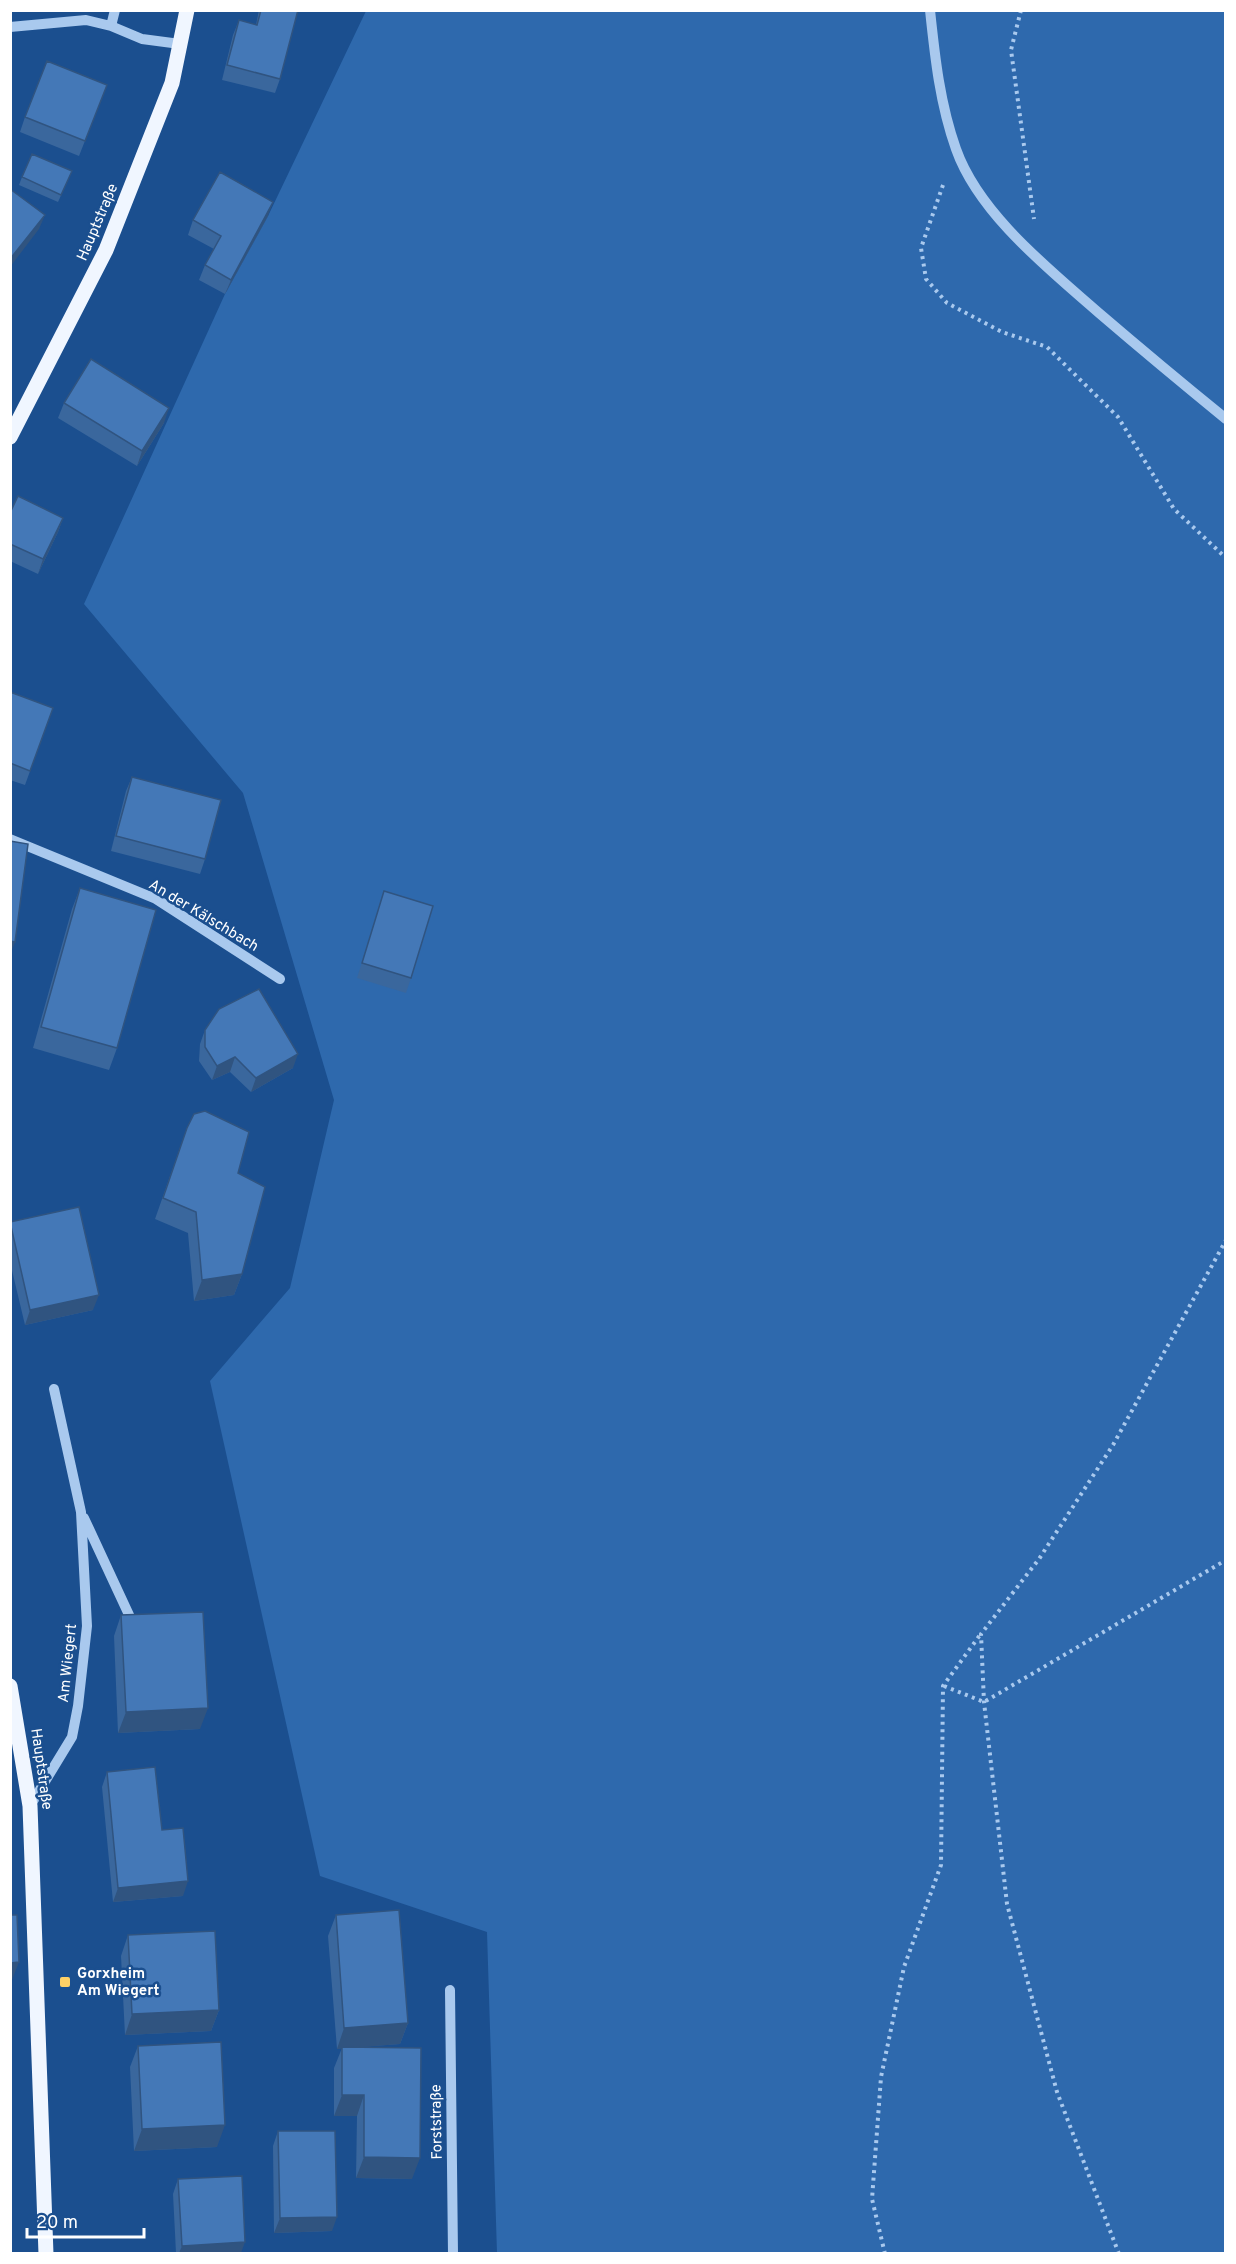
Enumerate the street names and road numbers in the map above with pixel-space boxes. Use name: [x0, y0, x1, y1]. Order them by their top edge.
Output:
street label: Hauptstraße: [74, 181, 123, 264]
street label: An der Kälschbach: [145, 876, 262, 957]
street label: Am Wiegert: [55, 1623, 82, 1704]
street label: Hauptstraße: [25, 1727, 56, 1811]
street label: Forststraße: [427, 2084, 448, 2160]

